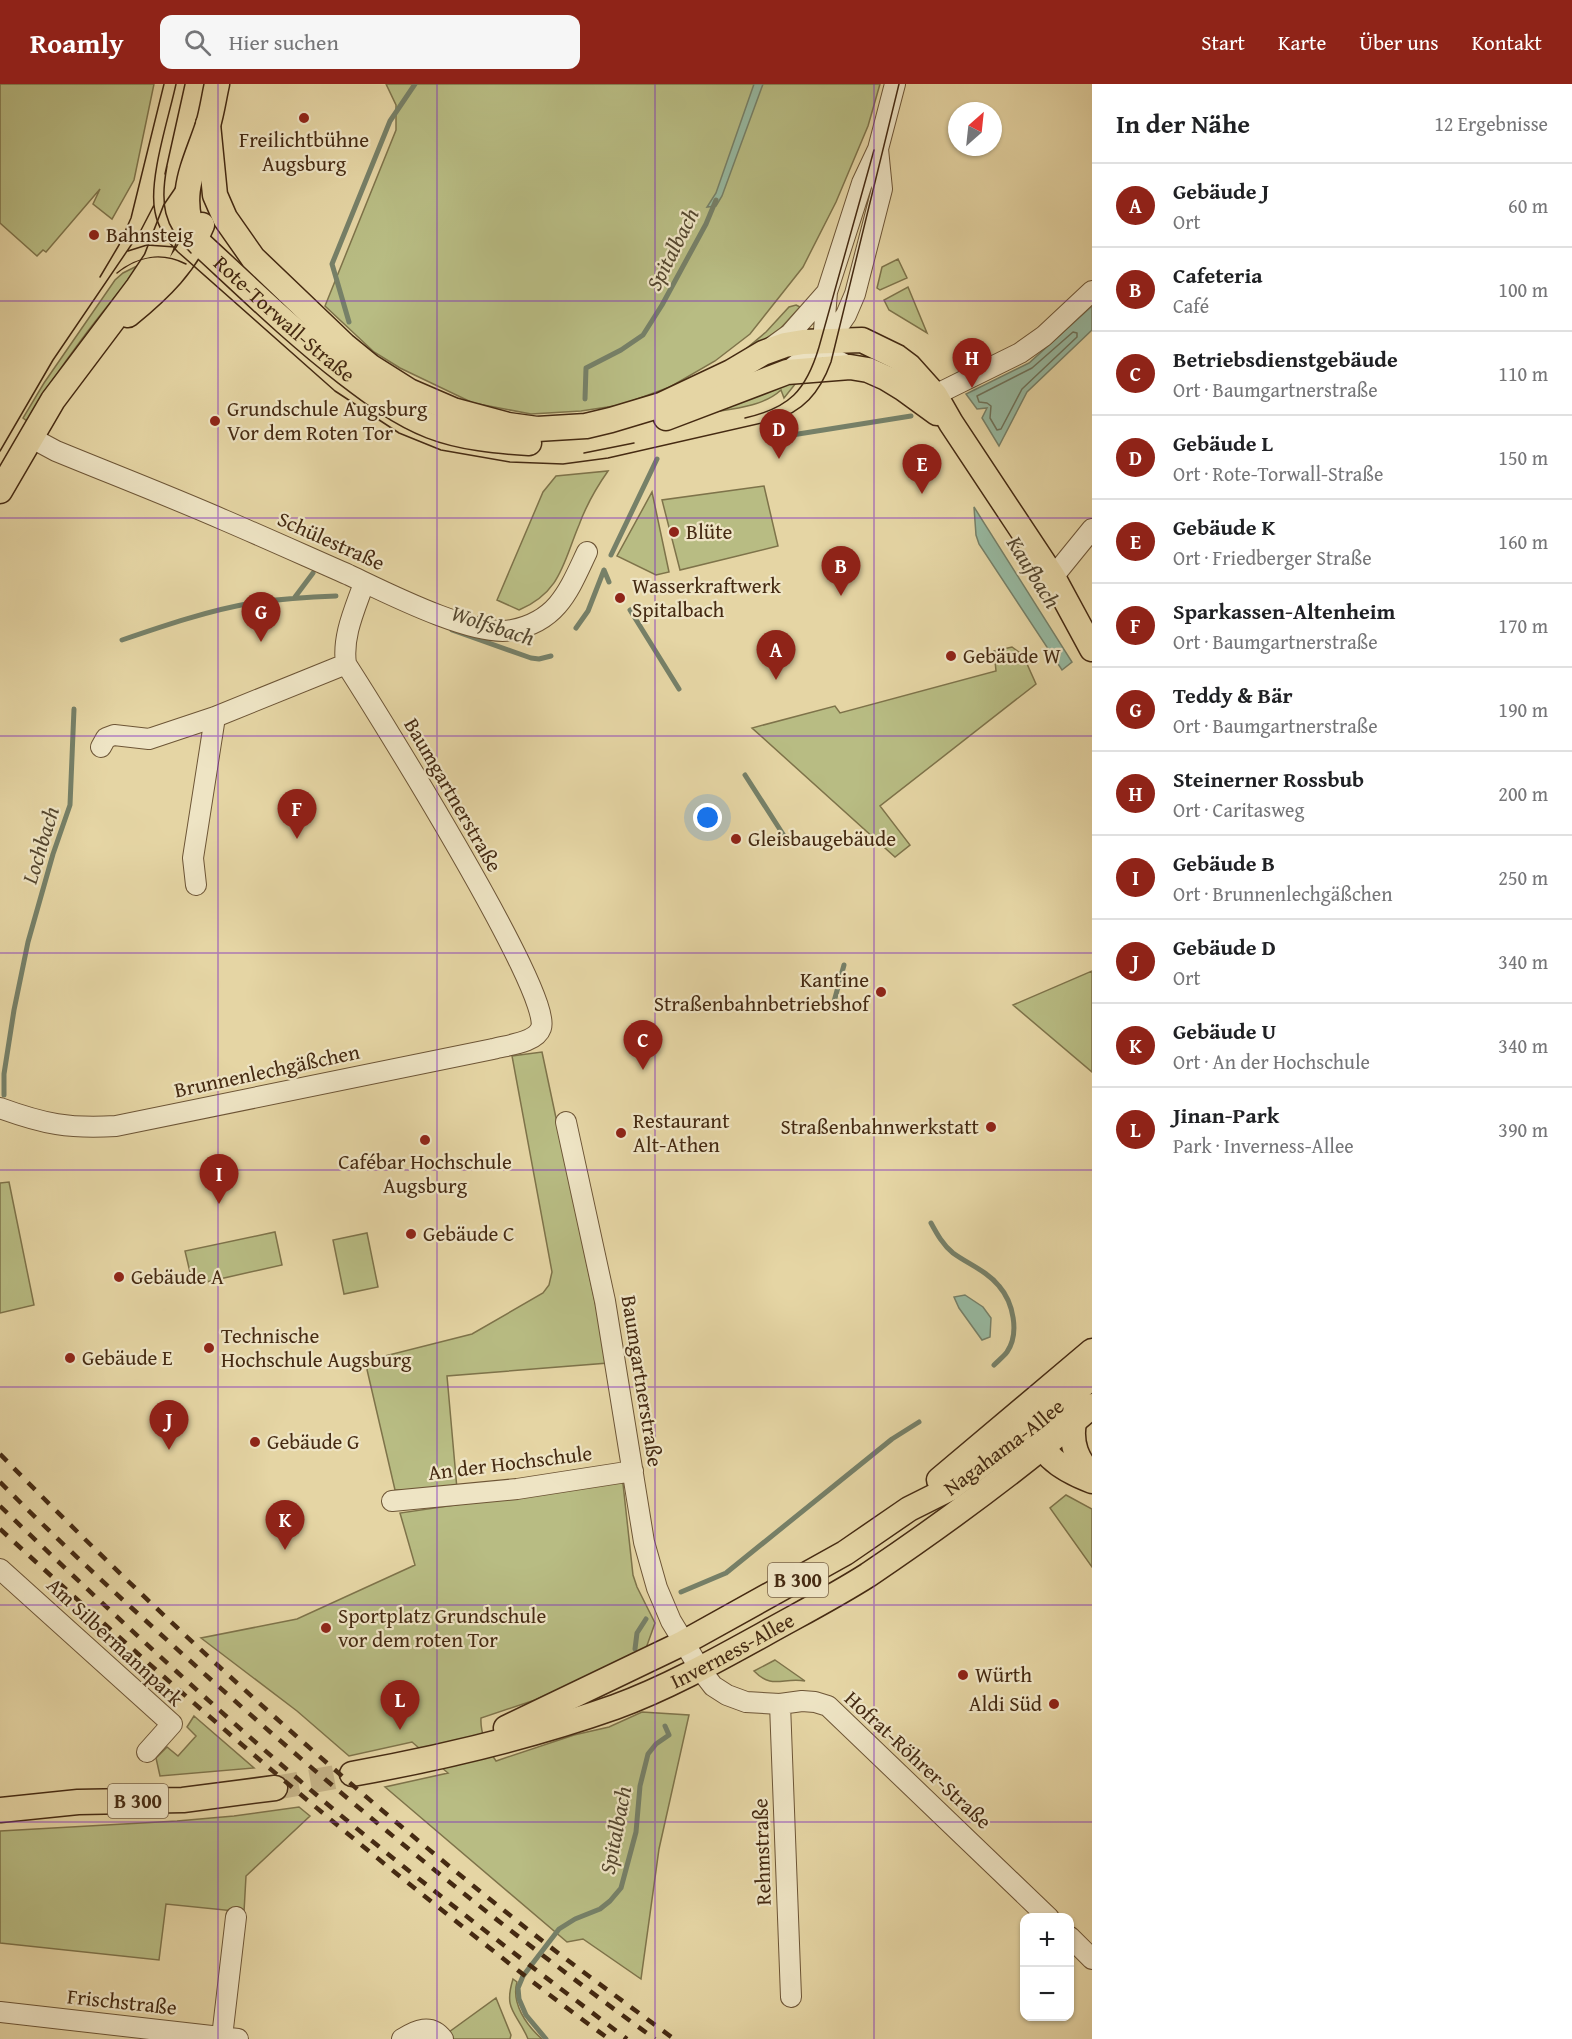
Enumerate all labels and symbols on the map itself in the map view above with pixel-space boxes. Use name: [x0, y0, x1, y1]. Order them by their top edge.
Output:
north arrow: [948, 102, 1002, 156]
marker: Freilichtbühne Augsburg: [297, 111, 311, 125]
place label: Freilichtbühne Augsburg: [239, 124, 369, 179]
water label: Spitalbach: [638, 202, 706, 296]
place label: Bahnsteig: [106, 219, 194, 250]
marker: Bahnsteig: [87, 228, 101, 242]
street label: Rote-Torwall-Straße: [207, 248, 362, 390]
pin: H: [952, 338, 992, 388]
place label: Grundschule Augsburg Vor dem Roten Tor: [227, 393, 428, 448]
pin: D: [760, 410, 798, 459]
marker: Grundschule Augsburg Vor dem Roten Tor: [208, 414, 222, 428]
pin: E: [902, 444, 942, 494]
street label: Schülestraße: [273, 503, 390, 578]
place label: Blüte: [686, 516, 733, 547]
marker: Blüte: [667, 525, 681, 539]
water label: Kaufbach: [999, 529, 1069, 614]
pin: B: [822, 546, 860, 596]
place label: Wasserkraftwerk Spitalbach: [632, 570, 781, 625]
marker: Wasserkraftwerk Spitalbach: [613, 591, 627, 605]
pin: G: [242, 592, 280, 642]
water label: Wolfsbach: [447, 597, 539, 653]
pin: A: [756, 630, 796, 680]
place label: Gebäude W: [963, 640, 1061, 671]
marker: Gebäude W: [944, 649, 958, 663]
street label: Baumgartnerstraße: [397, 712, 510, 878]
pin: F: [278, 790, 316, 839]
water label: Lochbach: [13, 802, 67, 889]
your location: [693, 803, 722, 832]
place label: Gleisbaugebäude: [748, 823, 896, 854]
marker: Gleisbaugebäude: [729, 832, 743, 846]
place label: Kantine Straßenbahnbetriebshof: [654, 964, 871, 1019]
marker: Kantine Straßenbahnbetriebshof: [874, 985, 888, 999]
pin: C: [624, 1020, 662, 1070]
street label: Brunnenlechgäßchen: [171, 1036, 363, 1105]
place label: Restaurant Alt-Athen: [633, 1105, 730, 1160]
place label: Straßenbahnwerkstatt: [780, 1111, 980, 1142]
marker: Straßenbahnwerkstatt: [984, 1120, 998, 1134]
marker: Restaurant Alt-Athen: [614, 1126, 628, 1140]
marker: Cafébar Hochschule Augsburg: [418, 1133, 432, 1147]
place label: Cafébar Hochschule Augsburg: [338, 1146, 512, 1201]
pin: I: [200, 1154, 238, 1204]
place label: Gebäude C: [423, 1218, 515, 1249]
marker: Gebäude C: [404, 1227, 418, 1241]
place label: Gebäude A: [131, 1261, 224, 1292]
marker: Gebäude A: [112, 1270, 126, 1284]
street label: Baumgartnerstraße: [614, 1293, 671, 1469]
place label: Technische Hochschule Augsburg: [221, 1320, 412, 1375]
marker: Technische Hochschule Augsburg: [202, 1341, 216, 1355]
place label: Gebäude E: [82, 1342, 173, 1373]
marker: Gebäude E: [63, 1351, 77, 1365]
street label: Nagahama-Allee: [937, 1391, 1071, 1503]
pin: J: [150, 1400, 188, 1450]
place label: Gebäude G: [267, 1426, 359, 1457]
marker: Gebäude G: [248, 1435, 262, 1449]
street label: An der Hochschule: [426, 1437, 594, 1488]
pin: K: [266, 1500, 304, 1550]
road number: B 300: [768, 1563, 828, 1597]
street label: Am Silbermannpark: [40, 1570, 191, 1714]
place label: Sportplatz Grundschule vor dem roten Tor: [338, 1600, 547, 1655]
street label: Inverness-Allee: [665, 1604, 800, 1696]
marker: Sportplatz Grundschule vor dem roten Tor: [319, 1621, 333, 1635]
place label: Würth: [975, 1659, 1032, 1690]
marker: Würth: [956, 1668, 970, 1682]
pin: L: [380, 1680, 420, 1730]
street label: Hofrat-Röhrer-Straße: [838, 1683, 999, 1836]
place label: Aldi Süd: [969, 1688, 1043, 1719]
marker: Aldi Süd: [1047, 1697, 1061, 1711]
water label: Spitalbach: [591, 1783, 639, 1877]
road number: B 300: [108, 1784, 168, 1818]
street label: Rehmstraße: [744, 1798, 779, 1906]
street label: Frischstraße: [66, 1980, 179, 2023]

